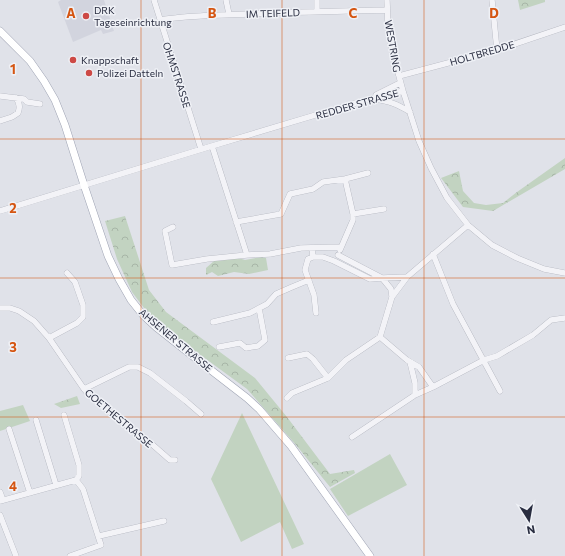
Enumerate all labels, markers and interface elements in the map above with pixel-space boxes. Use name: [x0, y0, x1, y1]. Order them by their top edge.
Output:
place label: DRK Tageseinrichtung: [94, 4, 172, 28]
text: A: [66, 5, 76, 21]
text: B: [208, 5, 217, 21]
text: C: [349, 5, 358, 21]
text: D: [489, 5, 499, 21]
street label: IM TEIFELD: [246, 6, 300, 20]
marker: DRK Tageseinrichtung: [81, 11, 91, 21]
street label: WESTRING: [383, 19, 403, 73]
street label: HOLTBREDDE: [448, 38, 516, 68]
street label: OHMSTRASSE: [161, 40, 193, 110]
place label: Knappschaft: [81, 54, 139, 66]
marker: Knappschaft: [68, 55, 78, 65]
text: 1: [10, 61, 16, 77]
place label: Polizei Datteln: [97, 67, 163, 79]
marker: Polizei Datteln: [84, 68, 94, 78]
street label: REDDER STRASSE: [314, 86, 400, 122]
text: 2: [9, 200, 17, 216]
street label: AHSENER STRASSE: [137, 306, 215, 374]
text: 3: [9, 339, 17, 355]
street label: GOETHESTRASSE: [83, 386, 155, 450]
text: 4: [9, 478, 17, 494]
north arrow: [509, 500, 549, 540]
text: N: [526, 523, 536, 537]

